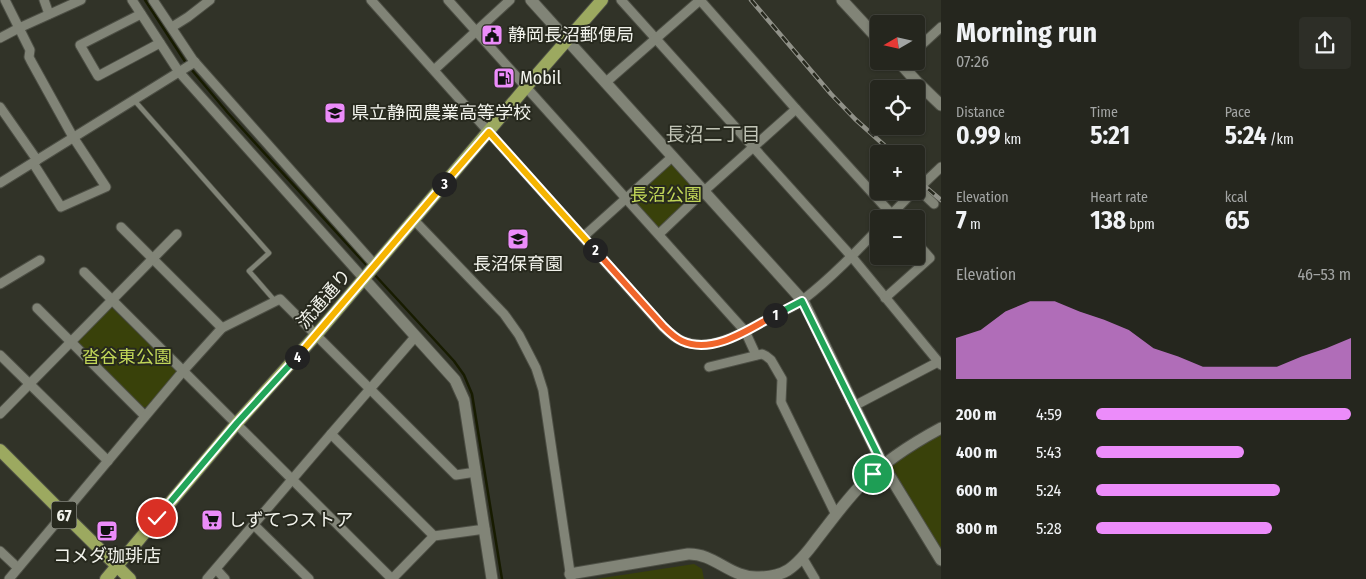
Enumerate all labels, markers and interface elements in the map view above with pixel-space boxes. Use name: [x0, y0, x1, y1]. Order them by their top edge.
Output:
north arrow: [870, 15, 925, 70]
map controls: [870, 15, 925, 265]
text: Morning run: [956, 16, 1097, 49]
button: share: [1299, 17, 1351, 69]
public building icon: 静岡長沼郵便局: [480, 23, 504, 47]
place label: 静岡長沼郵便局: [508, 24, 634, 46]
text: 07:26: [956, 52, 989, 71]
fuel station icon: Mobil: [492, 66, 516, 90]
place label: Mobil: [520, 67, 561, 89]
button: locate: [870, 80, 925, 135]
school or university icon: 県立静岡農業高等学校: [323, 101, 347, 125]
place label: 県立静岡農業高等学校: [351, 102, 531, 124]
text: Distance: [956, 104, 1005, 121]
text: Time: [1090, 104, 1118, 121]
text: Pace: [1225, 104, 1251, 121]
text: 0.99: [956, 121, 1001, 151]
text: 5:21: [1090, 121, 1130, 151]
text: 5:24: [1225, 121, 1267, 151]
district label: 長沼二丁目: [665, 123, 761, 146]
text: km: [1001, 131, 1021, 148]
text: /km: [1267, 131, 1294, 148]
button: +: [870, 145, 925, 200]
pin: 3: [432, 172, 456, 196]
text: 3: [441, 176, 448, 193]
park label: 長沼公園: [630, 184, 702, 206]
text: Elevation: [956, 189, 1009, 206]
text: Heart rate: [1090, 189, 1148, 206]
text: kcal: [1225, 189, 1247, 206]
text: 7: [956, 206, 967, 236]
text: 138: [1090, 206, 1126, 236]
text: 65: [1225, 206, 1250, 236]
button: −: [870, 210, 925, 265]
text: m: [967, 216, 981, 233]
text: bpm: [1126, 216, 1155, 233]
school or university icon: 長沼保育園: [506, 227, 530, 251]
pin: 2: [582, 238, 608, 262]
text: 2: [592, 242, 599, 259]
place label: 長沼保育園: [473, 253, 563, 275]
street label: 流通通り: [292, 265, 356, 333]
text: Elevation: [956, 265, 1016, 284]
text: 46–53 m: [1297, 265, 1351, 284]
pin: 1: [762, 302, 788, 328]
text: 1: [773, 307, 778, 324]
pin: 4: [284, 344, 310, 370]
park label: 沓谷東公園: [82, 346, 172, 368]
text: 4: [294, 349, 301, 366]
text: 200 m: [956, 405, 996, 424]
text: 4:59: [1036, 405, 1062, 424]
text: 400 m: [956, 443, 997, 462]
text: 5:43: [1036, 443, 1061, 462]
pin: [852, 453, 894, 495]
icon: arrive: [859, 460, 887, 488]
text: 600 m: [956, 481, 997, 500]
text: 5:24: [1036, 481, 1061, 500]
pin: [136, 497, 178, 539]
road number: 67: [52, 502, 76, 528]
icon: check: [143, 504, 171, 532]
supermarket icon: しずてつストア: [200, 508, 224, 532]
place label: しずてつストア: [228, 509, 353, 531]
cafe icon: コメダ珈琲店: [95, 519, 119, 543]
text: 800 m: [956, 519, 997, 538]
text: 5:28: [1036, 519, 1062, 538]
place label: コメダ珈琲店: [53, 545, 161, 567]

